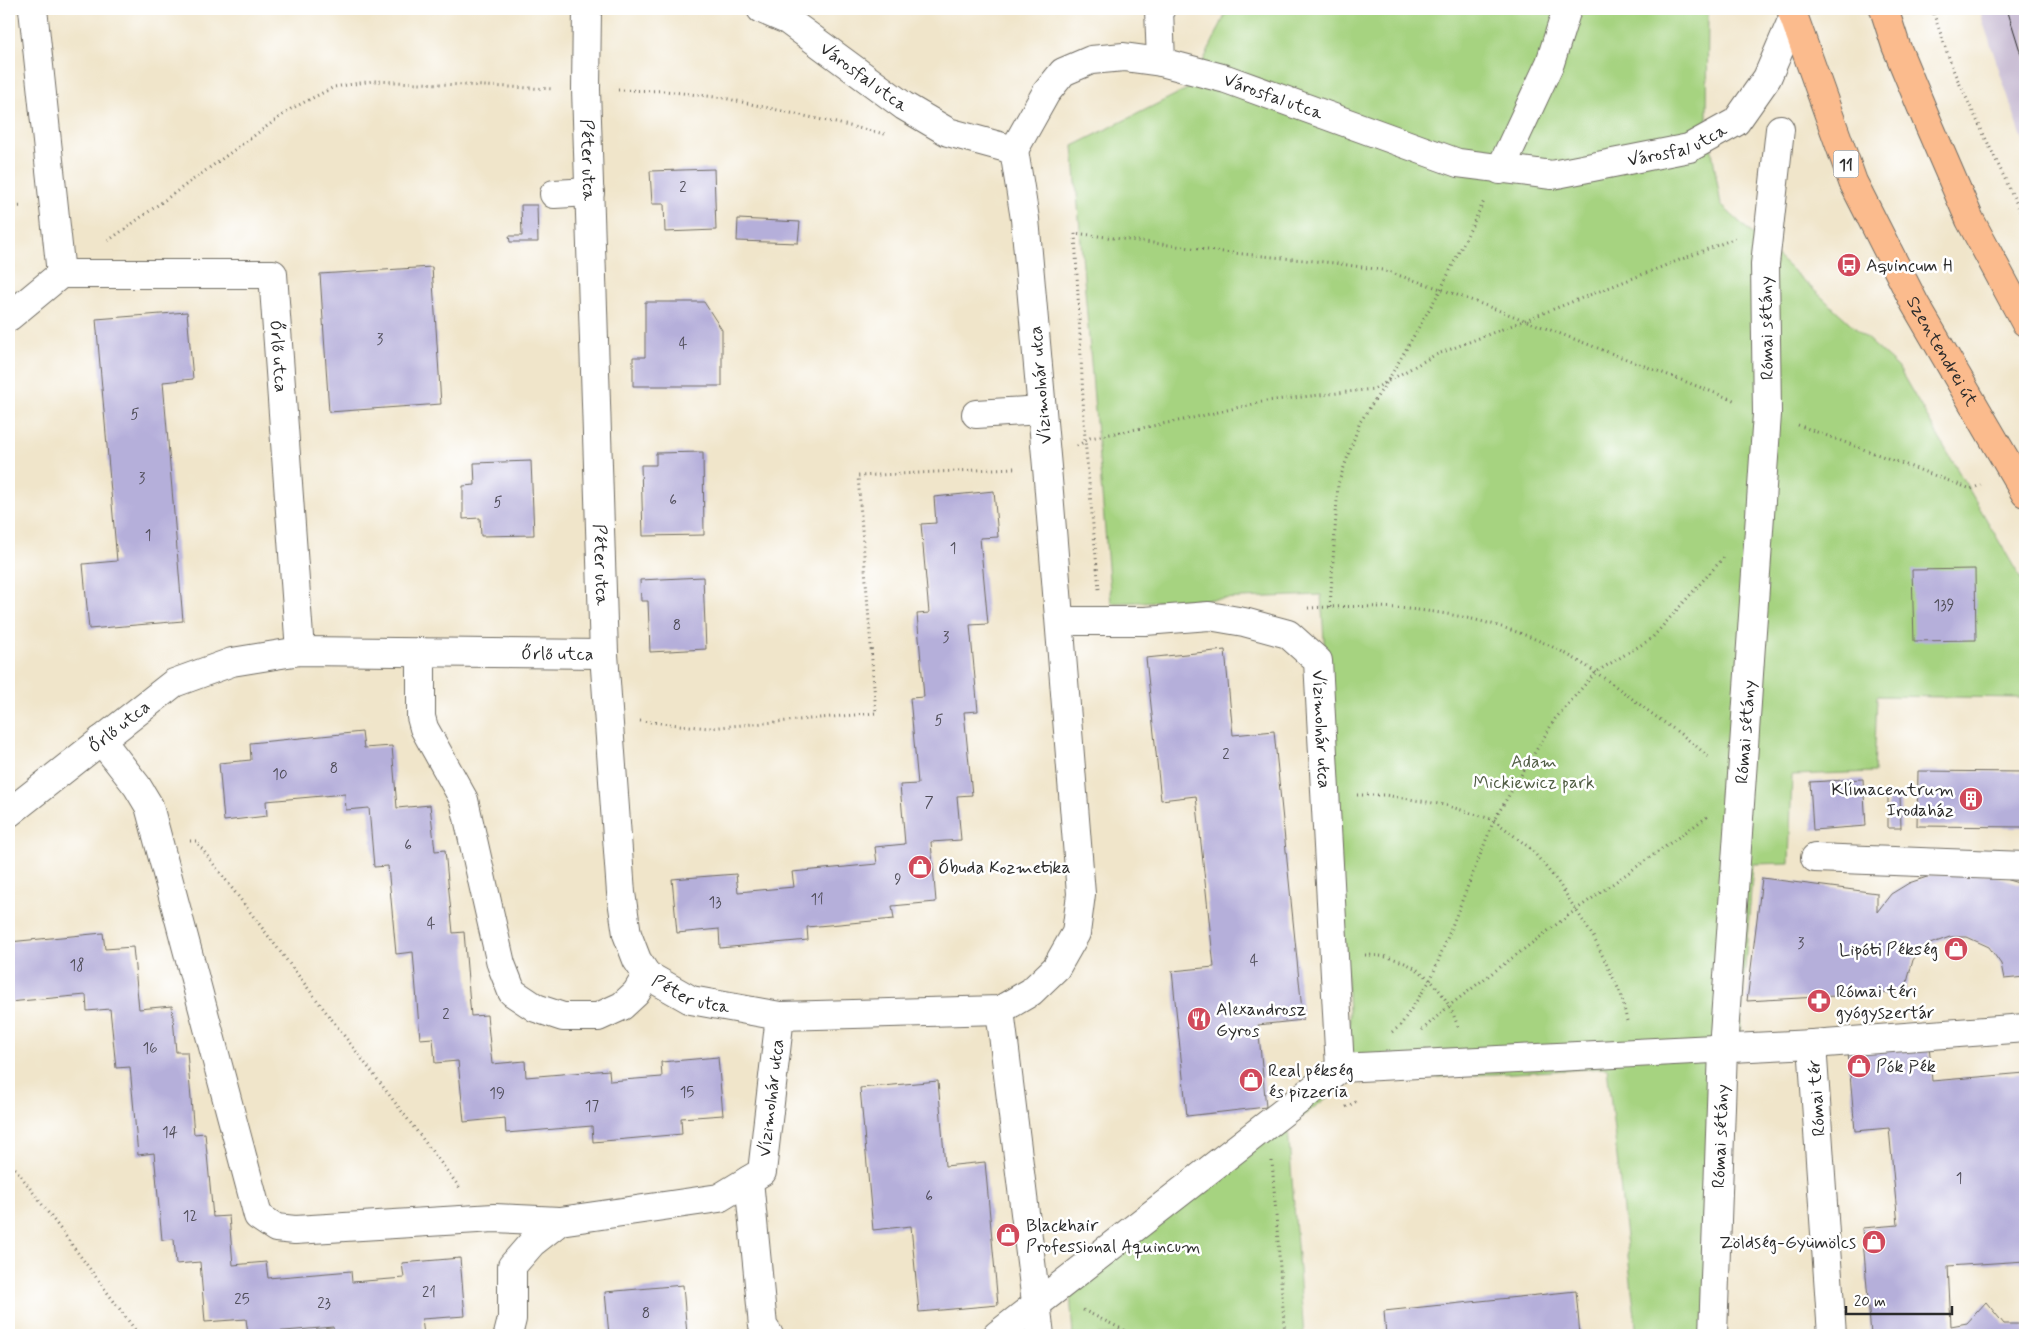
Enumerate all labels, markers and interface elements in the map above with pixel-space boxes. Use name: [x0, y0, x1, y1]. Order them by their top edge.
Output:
street label: Városfal utca: [815, 37, 913, 118]
street label: Városfal utca: [1220, 68, 1326, 126]
street label: Városfal utca: [1625, 118, 1732, 173]
street label: Péter utca: [574, 119, 601, 202]
road number: 11: [1834, 150, 1858, 178]
house number: 2: [679, 178, 687, 198]
bus stop icon: Aquincum H: [1836, 252, 1862, 278]
place label: Aquincum H: [1866, 254, 1953, 278]
street label: Római sétány: [1754, 276, 1780, 380]
street label: Szentendrei út: [1900, 292, 1983, 411]
street label: Őrlő utca: [263, 319, 292, 393]
street label: Vízimolnár utca: [1024, 325, 1058, 445]
house number: 3: [377, 330, 384, 350]
house number: 4: [679, 334, 688, 354]
house number: 5: [130, 405, 140, 425]
house number: 3: [139, 469, 146, 489]
house number: 6: [669, 491, 677, 511]
house number: 5: [493, 493, 503, 513]
street label: Péter utca: [587, 523, 613, 606]
house number: 1: [145, 526, 151, 546]
house number: 1: [950, 539, 956, 559]
house number: 139: [1934, 596, 1954, 616]
house number: 8: [673, 616, 681, 636]
house number: 3: [943, 628, 950, 648]
street label: Őrlő utca: [521, 642, 594, 667]
street label: Vízimolnár utca: [1306, 669, 1336, 789]
street label: Római sétány: [1730, 679, 1762, 785]
street label: Őrlő utca: [84, 695, 155, 759]
house number: 5: [934, 711, 944, 731]
house number: 2: [1222, 745, 1230, 765]
park label: Adam Mickiewicz park: [1473, 750, 1595, 795]
house number: 8: [330, 759, 338, 779]
house number: 10: [272, 765, 288, 785]
place label: Klímacentrum Irodaház: [1831, 778, 1954, 823]
building icon: Klímacentrum Irodaház: [1958, 786, 1984, 812]
house number: 7: [924, 793, 934, 813]
house number: 6: [404, 836, 412, 856]
shop icon: Óbuda Kozmetika: [907, 854, 933, 880]
place label: Óbuda Kozmetika: [938, 856, 1071, 880]
house number: 9: [894, 870, 902, 890]
house number: 11: [810, 890, 824, 910]
house number: 13: [708, 893, 722, 913]
house number: 4: [427, 914, 436, 934]
house number: 3: [1798, 934, 1805, 954]
shop icon: Lipóti Pékség: [1943, 936, 1969, 962]
place label: Lipóti Pékség: [1839, 938, 1938, 962]
house number: 4: [1250, 951, 1259, 971]
house number: 18: [70, 956, 84, 976]
street label: Péter utca: [647, 969, 732, 1020]
place label: Római téri gyógyszertár: [1836, 980, 1935, 1025]
pharmacy icon: Római téri gyógyszertár: [1806, 988, 1832, 1014]
place label: Alexandrosz Gyros: [1216, 998, 1306, 1043]
house number: 2: [442, 1005, 450, 1025]
restaurant icon: Alexandrosz Gyros: [1186, 1006, 1212, 1032]
street label: Vízimolnár utca: [753, 1038, 790, 1158]
house number: 16: [142, 1039, 158, 1059]
shop icon: Pók Pék: [1846, 1053, 1872, 1079]
place label: Pók Pék: [1876, 1055, 1936, 1079]
street label: Római tér: [1802, 1058, 1832, 1137]
place label: Real pékség és pizzeria: [1268, 1059, 1353, 1104]
shop icon: Real pékség és pizzeria: [1238, 1067, 1264, 1093]
house number: 15: [680, 1083, 694, 1103]
house number: 19: [489, 1084, 505, 1104]
street label: Római sétány: [1707, 1084, 1735, 1189]
house number: 17: [585, 1097, 600, 1117]
house number: 14: [162, 1123, 178, 1143]
house number: 1: [1956, 1169, 1962, 1189]
house number: 6: [925, 1187, 933, 1207]
house number: 12: [183, 1207, 197, 1227]
place label: Blackhair Professional Aquincum: [1026, 1214, 1201, 1259]
shop icon: Blackhair Professional Aquincum: [995, 1222, 1021, 1248]
shop icon: Zöldség-Gyümölcs: [1861, 1229, 1887, 1255]
place label: Zöldség-Gyümölcs: [1719, 1231, 1856, 1255]
house number: 21: [422, 1283, 436, 1303]
scale bar: [1846, 1284, 1953, 1316]
house number: 25: [234, 1290, 250, 1310]
text: 20 m: [1854, 1292, 1886, 1312]
house number: 23: [317, 1294, 331, 1314]
house number: 8: [642, 1304, 650, 1324]

